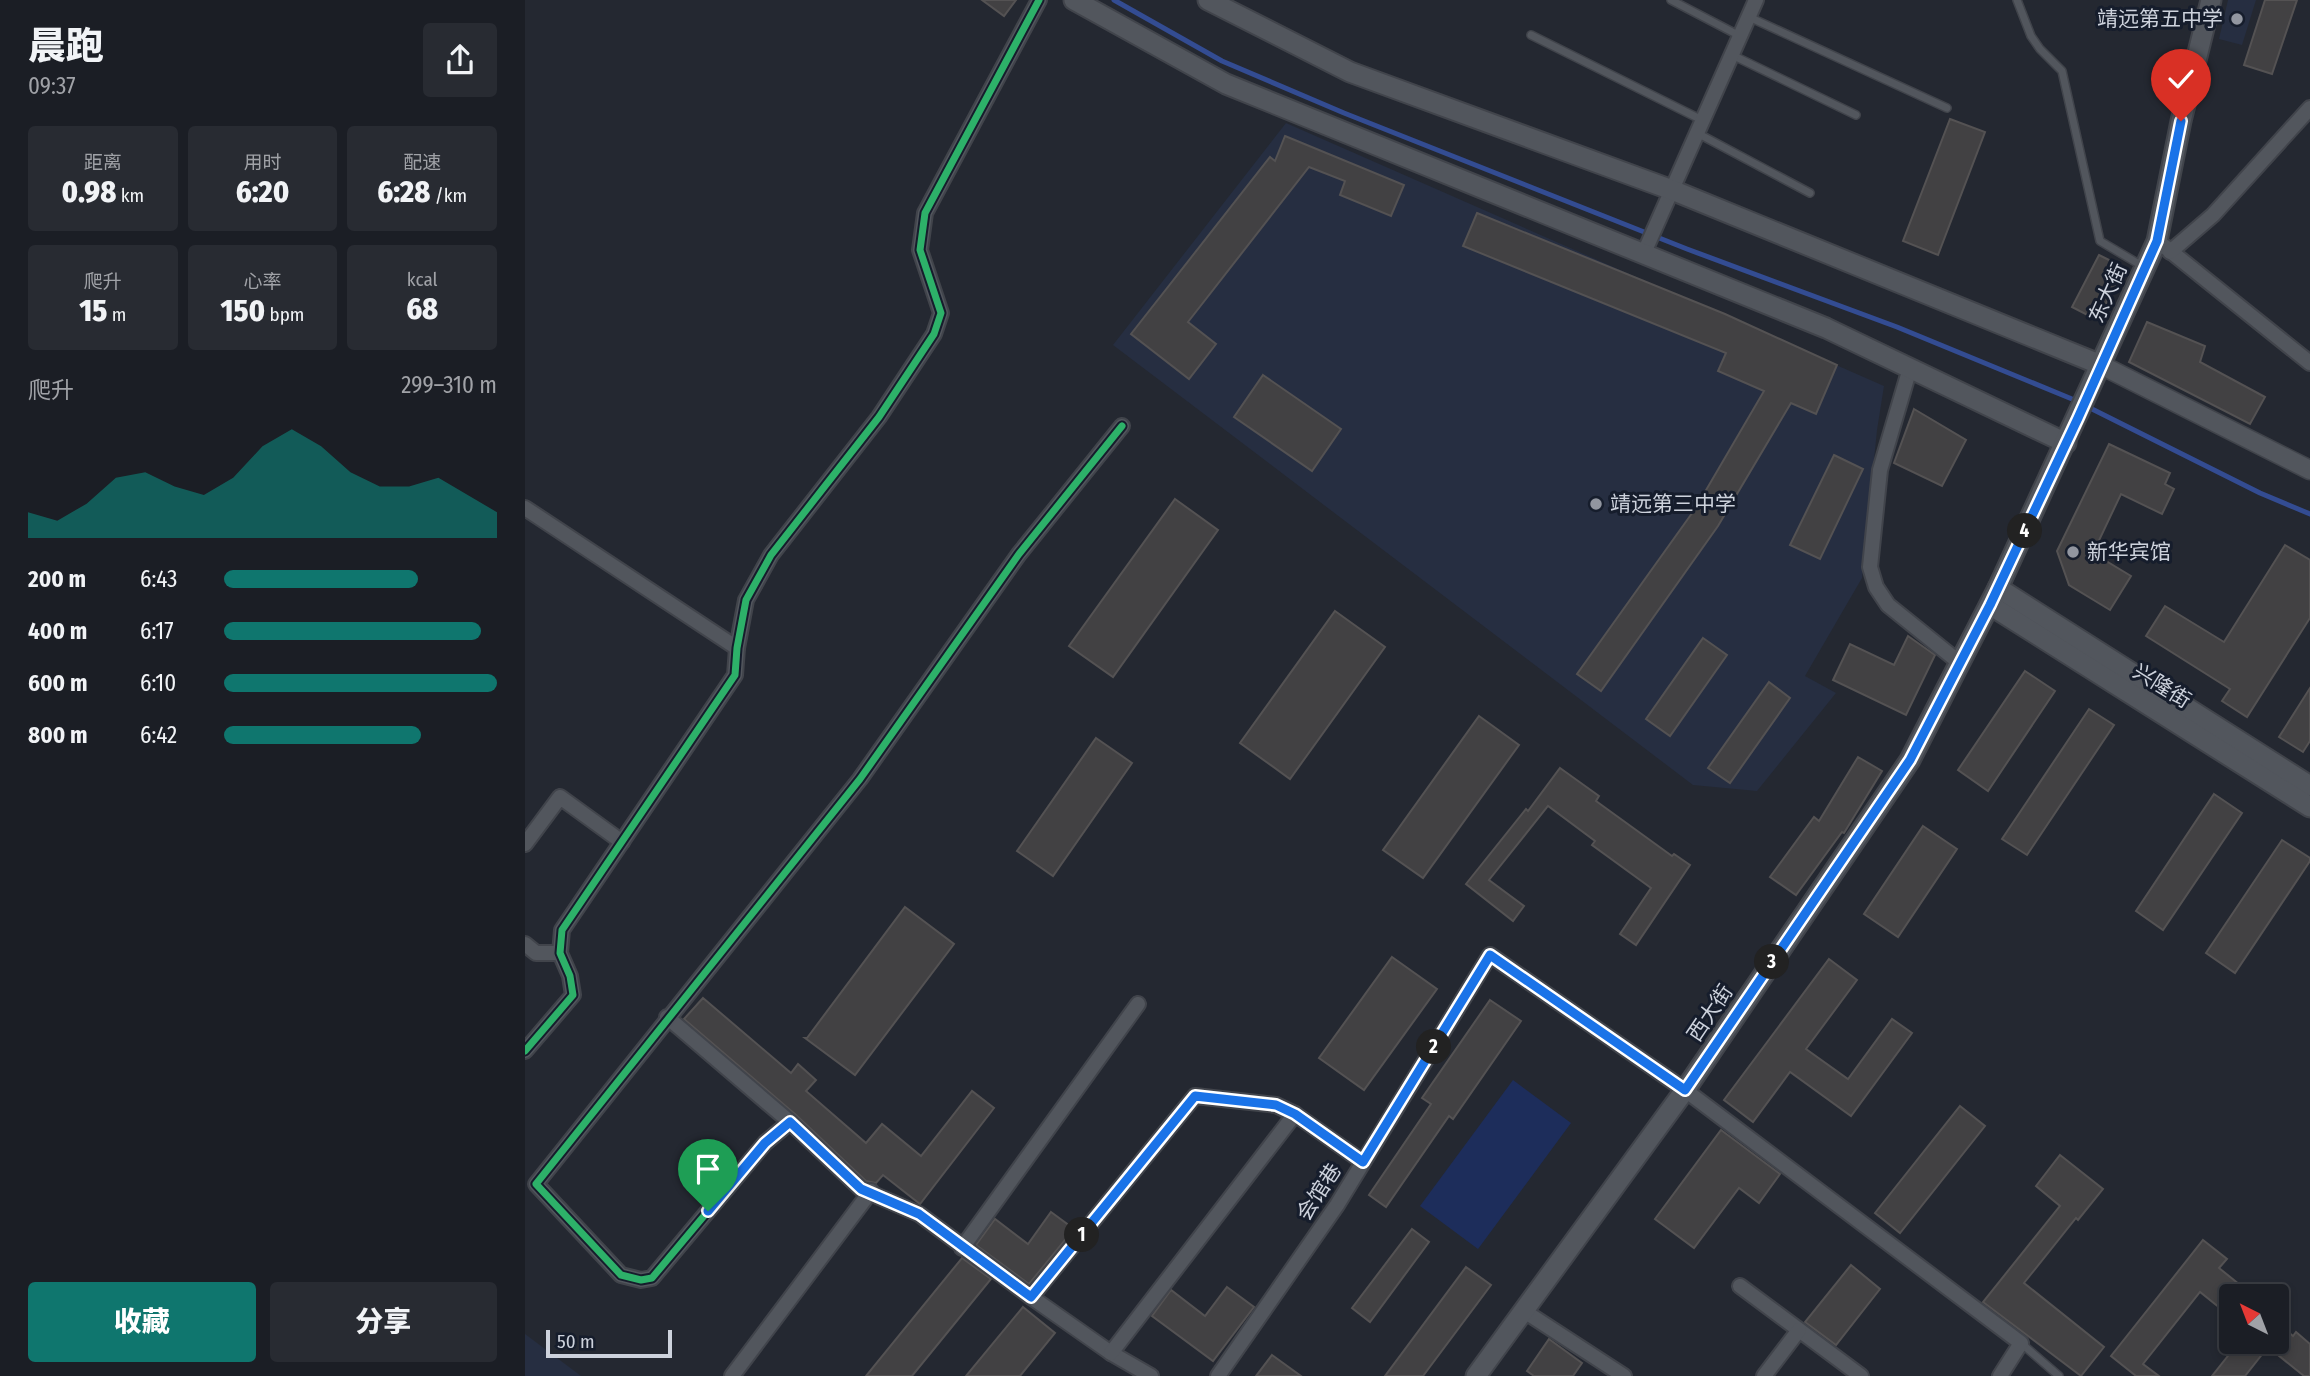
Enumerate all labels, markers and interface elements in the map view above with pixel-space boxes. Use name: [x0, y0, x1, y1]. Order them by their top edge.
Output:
place label: 靖远第五中学: [2097, 6, 2223, 32]
marker: 靖远第五中学: [2229, 11, 2245, 27]
text: 晨跑: [28, 23, 104, 69]
button: share: [423, 23, 497, 97]
pin: [2151, 49, 2211, 121]
icon: check: [2162, 60, 2200, 98]
text: 09:37: [28, 72, 76, 100]
text: 距离: [84, 151, 122, 174]
text: 用时: [243, 151, 282, 174]
text: 配速: [403, 151, 441, 174]
text: 0.98: [61, 174, 116, 210]
text: 6:20: [236, 174, 289, 210]
text: 6:28: [377, 174, 430, 210]
text: km: [116, 184, 144, 207]
text: /km: [430, 184, 467, 207]
street label: 东大街: [2083, 259, 2133, 327]
text: kcal: [407, 268, 438, 291]
text: 爬升: [84, 270, 122, 293]
text: 心率: [243, 270, 282, 293]
text: 68: [406, 291, 438, 327]
text: 15: [79, 293, 107, 329]
text: 150: [221, 293, 265, 329]
text: m: [107, 303, 126, 326]
text: bpm: [265, 303, 304, 326]
text: 299–310 m: [401, 371, 497, 399]
text: 爬升: [28, 376, 74, 404]
place label: 靖远第三中学: [1610, 491, 1736, 517]
marker: 靖远第三中学: [1588, 496, 1604, 512]
pin: 4: [2007, 514, 2043, 548]
text: 4: [2020, 519, 2029, 542]
place label: 新华宾馆: [2087, 539, 2171, 565]
marker: 新华宾馆: [2065, 544, 2081, 560]
text: 200 m: [28, 565, 86, 593]
text: 6:43: [140, 565, 177, 593]
text: 400 m: [28, 617, 87, 645]
text: 6:17: [140, 617, 174, 645]
street label: 兴隆街: [2128, 658, 2196, 714]
text: 600 m: [28, 669, 87, 697]
text: 6:10: [140, 669, 176, 697]
text: 800 m: [28, 721, 88, 749]
text: 6:42: [140, 721, 177, 749]
pin: 3: [1755, 944, 1789, 979]
text: 3: [1767, 950, 1776, 973]
street label: 西大街: [1682, 980, 1738, 1046]
pin: 2: [1417, 1030, 1451, 1064]
text: 2: [1429, 1035, 1438, 1058]
pin: [678, 1139, 738, 1211]
icon: arrive: [689, 1150, 727, 1188]
street label: 会馆巷: [1291, 1159, 1347, 1225]
pin: 1: [1065, 1218, 1099, 1252]
text: 1: [1077, 1223, 1086, 1246]
button: 收藏: [28, 1282, 256, 1362]
button: 分享: [270, 1282, 497, 1362]
north arrow: [2219, 1284, 2289, 1354]
map controls: [2219, 1284, 2289, 1354]
scale bar: [546, 1327, 672, 1359]
text: 50 m: [557, 1330, 595, 1353]

